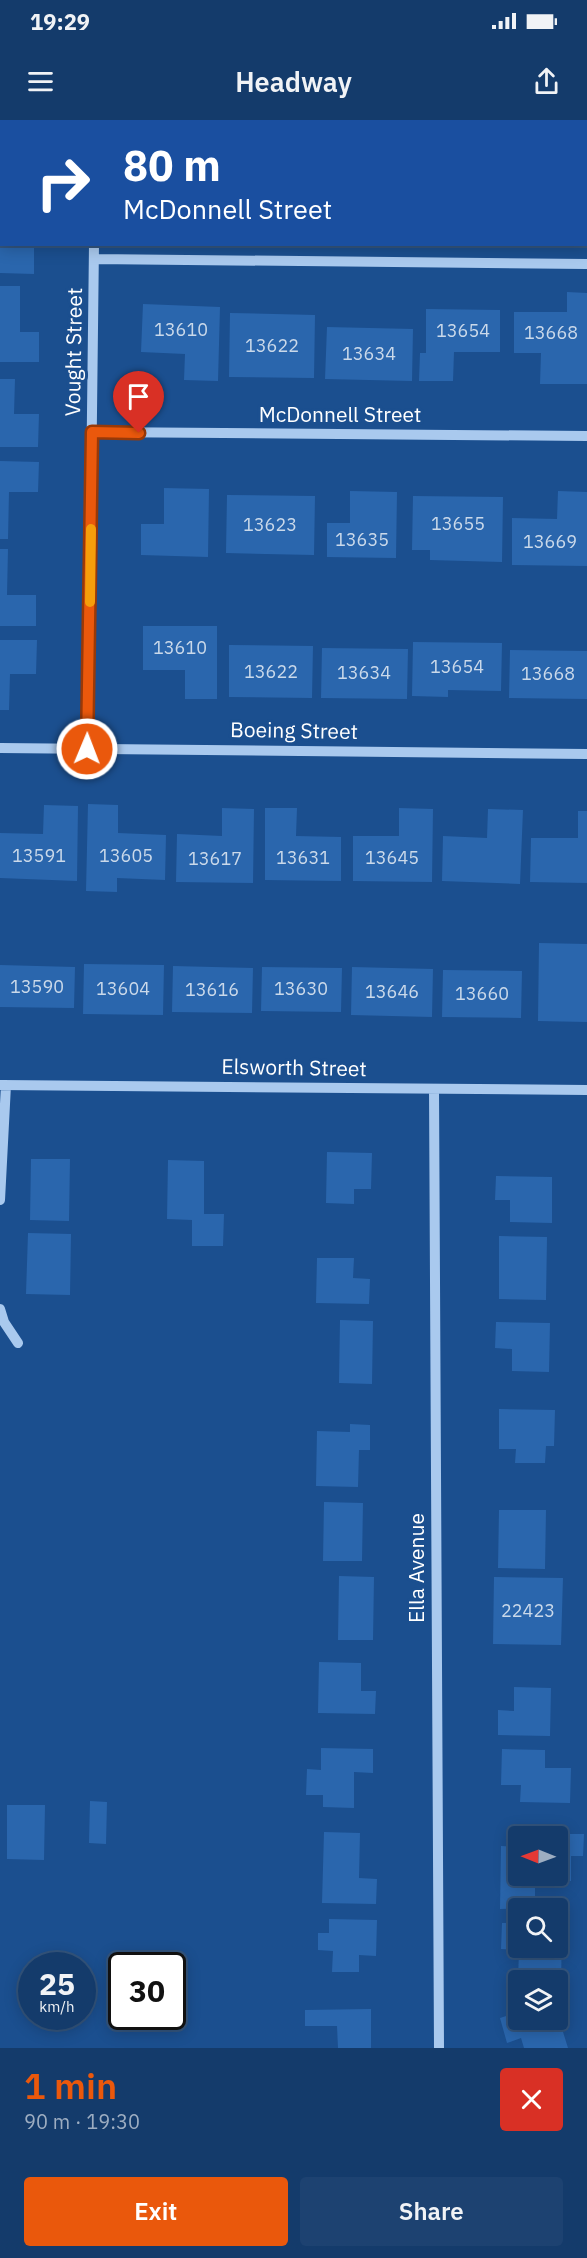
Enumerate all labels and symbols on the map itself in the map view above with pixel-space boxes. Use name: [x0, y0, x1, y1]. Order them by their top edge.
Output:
street label: Vought Street: [58, 287, 88, 417]
house number: 13610: [154, 318, 208, 341]
house number: 13654: [436, 319, 490, 342]
house number: 13668: [524, 321, 578, 344]
house number: 13622: [245, 334, 299, 357]
house number: 13634: [342, 342, 396, 365]
pin: [113, 371, 164, 433]
street label: McDonnell Street: [259, 400, 421, 428]
house number: 13655: [431, 512, 485, 535]
house number: 13623: [243, 513, 297, 536]
house number: 13635: [335, 528, 389, 551]
house number: 13669: [523, 530, 577, 553]
house number: 13610: [153, 636, 207, 659]
house number: 13654: [430, 655, 484, 678]
house number: 13622: [244, 660, 298, 683]
house number: 13634: [337, 661, 391, 684]
house number: 13668: [521, 662, 575, 685]
street label: Boeing Street: [230, 715, 358, 745]
position arrow: [55, 717, 119, 781]
house number: 13591: [12, 844, 66, 867]
house number: 13605: [99, 844, 153, 867]
house number: 13631: [276, 846, 330, 869]
house number: 13645: [365, 846, 419, 869]
house number: 13617: [188, 847, 242, 870]
house number: 13590: [10, 975, 64, 998]
house number: 13604: [96, 977, 150, 1000]
house number: 13630: [274, 977, 328, 1000]
house number: 13616: [185, 978, 239, 1001]
house number: 13646: [365, 980, 419, 1003]
house number: 13660: [455, 982, 509, 1005]
street label: Elsworth Street: [221, 1052, 367, 1082]
street label: Ella Avenue: [402, 1513, 430, 1623]
house number: 22423: [501, 1599, 555, 1622]
north arrow: [508, 1826, 568, 1886]
speed limit sign: 30: [108, 1952, 186, 2030]

